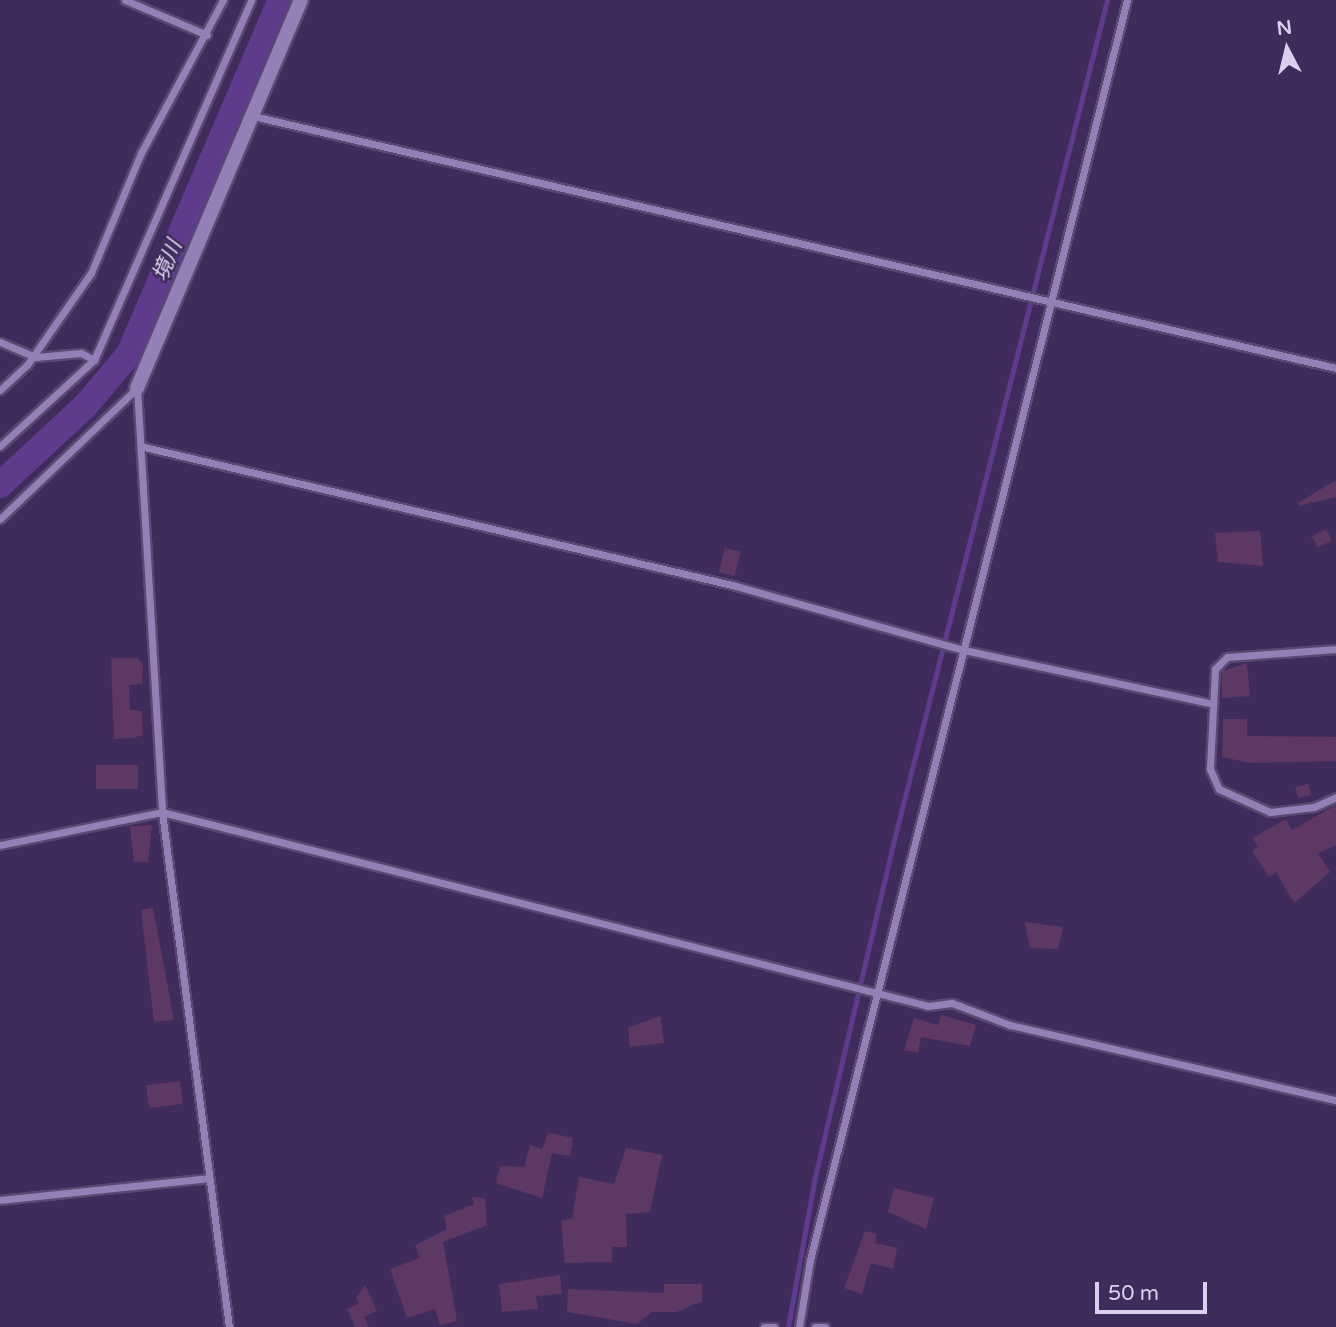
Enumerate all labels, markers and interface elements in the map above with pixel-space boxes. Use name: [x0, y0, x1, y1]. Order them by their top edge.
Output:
north arrow: [1252, 14, 1322, 84]
text: N: [1276, 16, 1293, 40]
water label: 境川: [148, 237, 188, 285]
scale bar: [1098, 1268, 1210, 1312]
text: 50 m: [1108, 1281, 1159, 1306]

